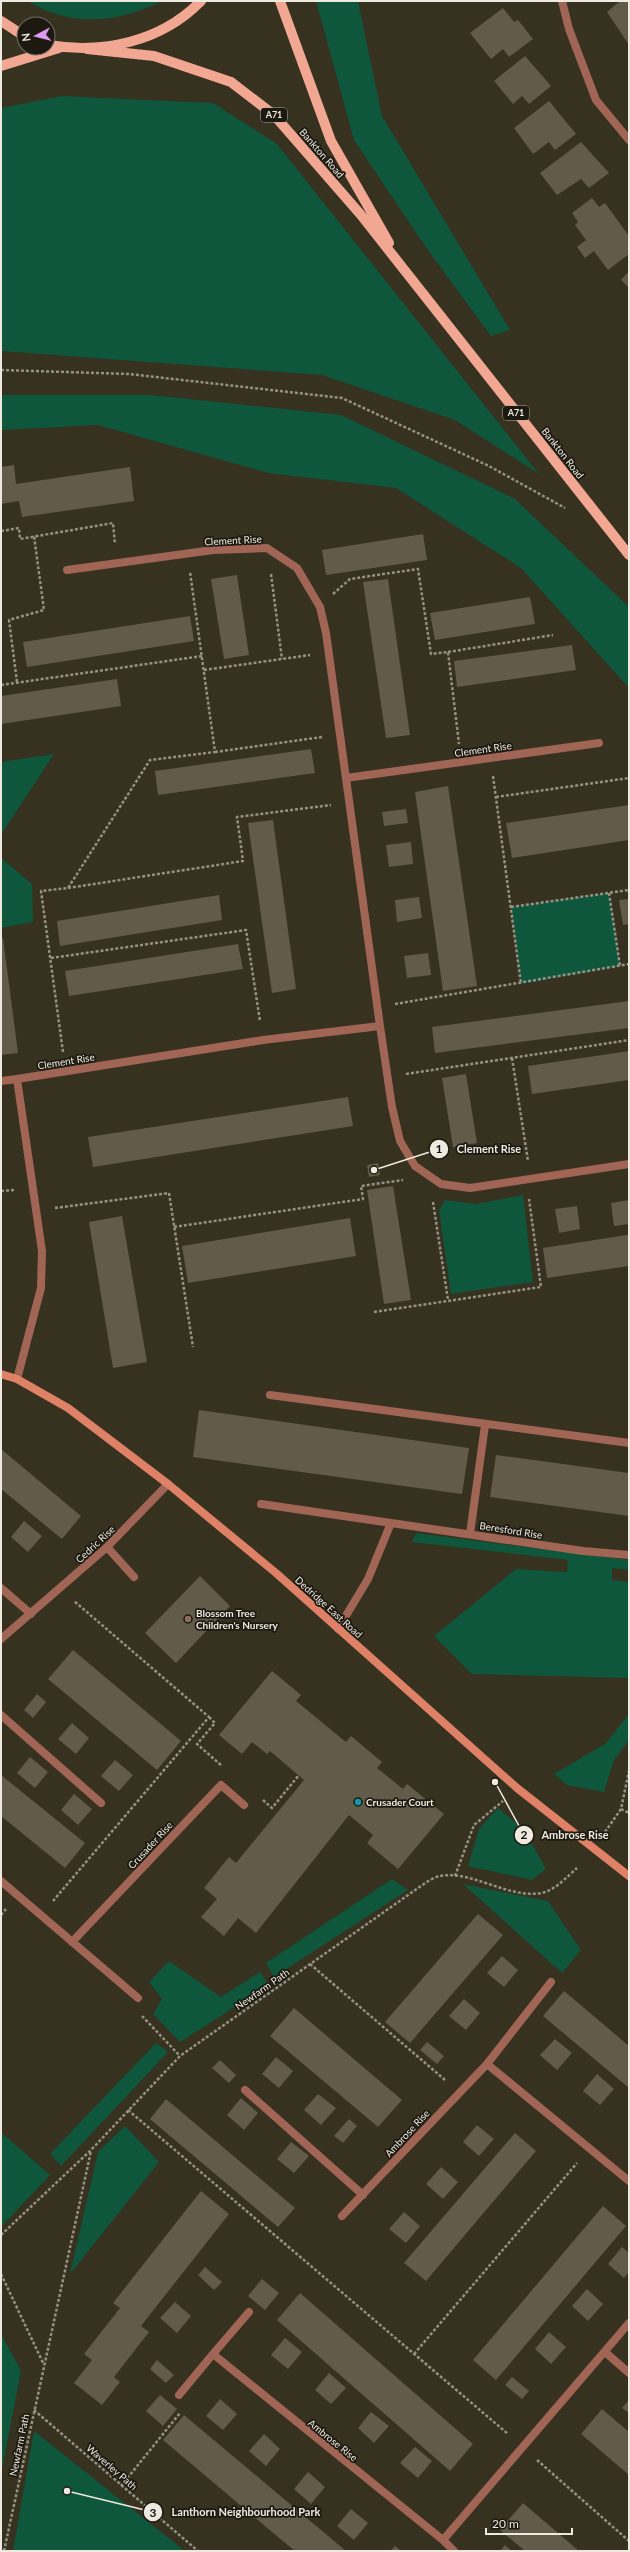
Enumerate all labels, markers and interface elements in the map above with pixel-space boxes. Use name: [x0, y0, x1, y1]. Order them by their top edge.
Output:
north arrow: [16, 16, 56, 56]
text: N: [19, 32, 33, 42]
road number: A71: [261, 108, 287, 122]
street label: Bankton Road: [297, 126, 347, 180]
road number: A71: [503, 406, 529, 420]
street label: Bankton Road: [539, 425, 587, 481]
street label: Clement Rise: [204, 532, 262, 548]
street label: Clement Rise: [454, 739, 512, 759]
street label: Clement Rise: [37, 1051, 95, 1071]
callout: Clement Rise: [429, 1138, 529, 1161]
text: 1: [436, 1141, 443, 1156]
text: Clement Rise: [457, 1142, 521, 1155]
street label: Beresford Rise: [479, 1519, 543, 1541]
street label: Cedric Rise: [73, 1523, 117, 1565]
street label: Dedridge East Road: [293, 1574, 365, 1640]
place label: Blossom Tree Children's Nursery: [196, 1607, 279, 1631]
marker: Blossom Tree Children's Nursery: [183, 1614, 193, 1624]
place label: Crusader Court: [366, 1796, 434, 1808]
marker: Crusader Court: [353, 1797, 363, 1807]
street label: Crusader Rise: [125, 1819, 175, 1871]
callout: Ambrose Rise: [514, 1823, 617, 1846]
text: 2: [521, 1827, 528, 1842]
text: Ambrose Rise: [540, 1828, 609, 1841]
street label: Newfarm Path: [233, 1966, 291, 2012]
street label: Ambrose Rise: [382, 2107, 432, 2159]
street label: Newfarm Path: [7, 2413, 31, 2477]
street label: Ambrose Rise: [306, 2416, 360, 2464]
street label: Waverley Path: [84, 2442, 140, 2492]
callout: Lanthorn Neighbourhood Park: [143, 2501, 328, 2524]
text: 3: [150, 2505, 157, 2520]
text: Lanthorn Neighbourhood Park: [172, 2505, 321, 2518]
scale bar: [486, 2510, 572, 2536]
text: 20 m: [492, 2516, 519, 2531]

